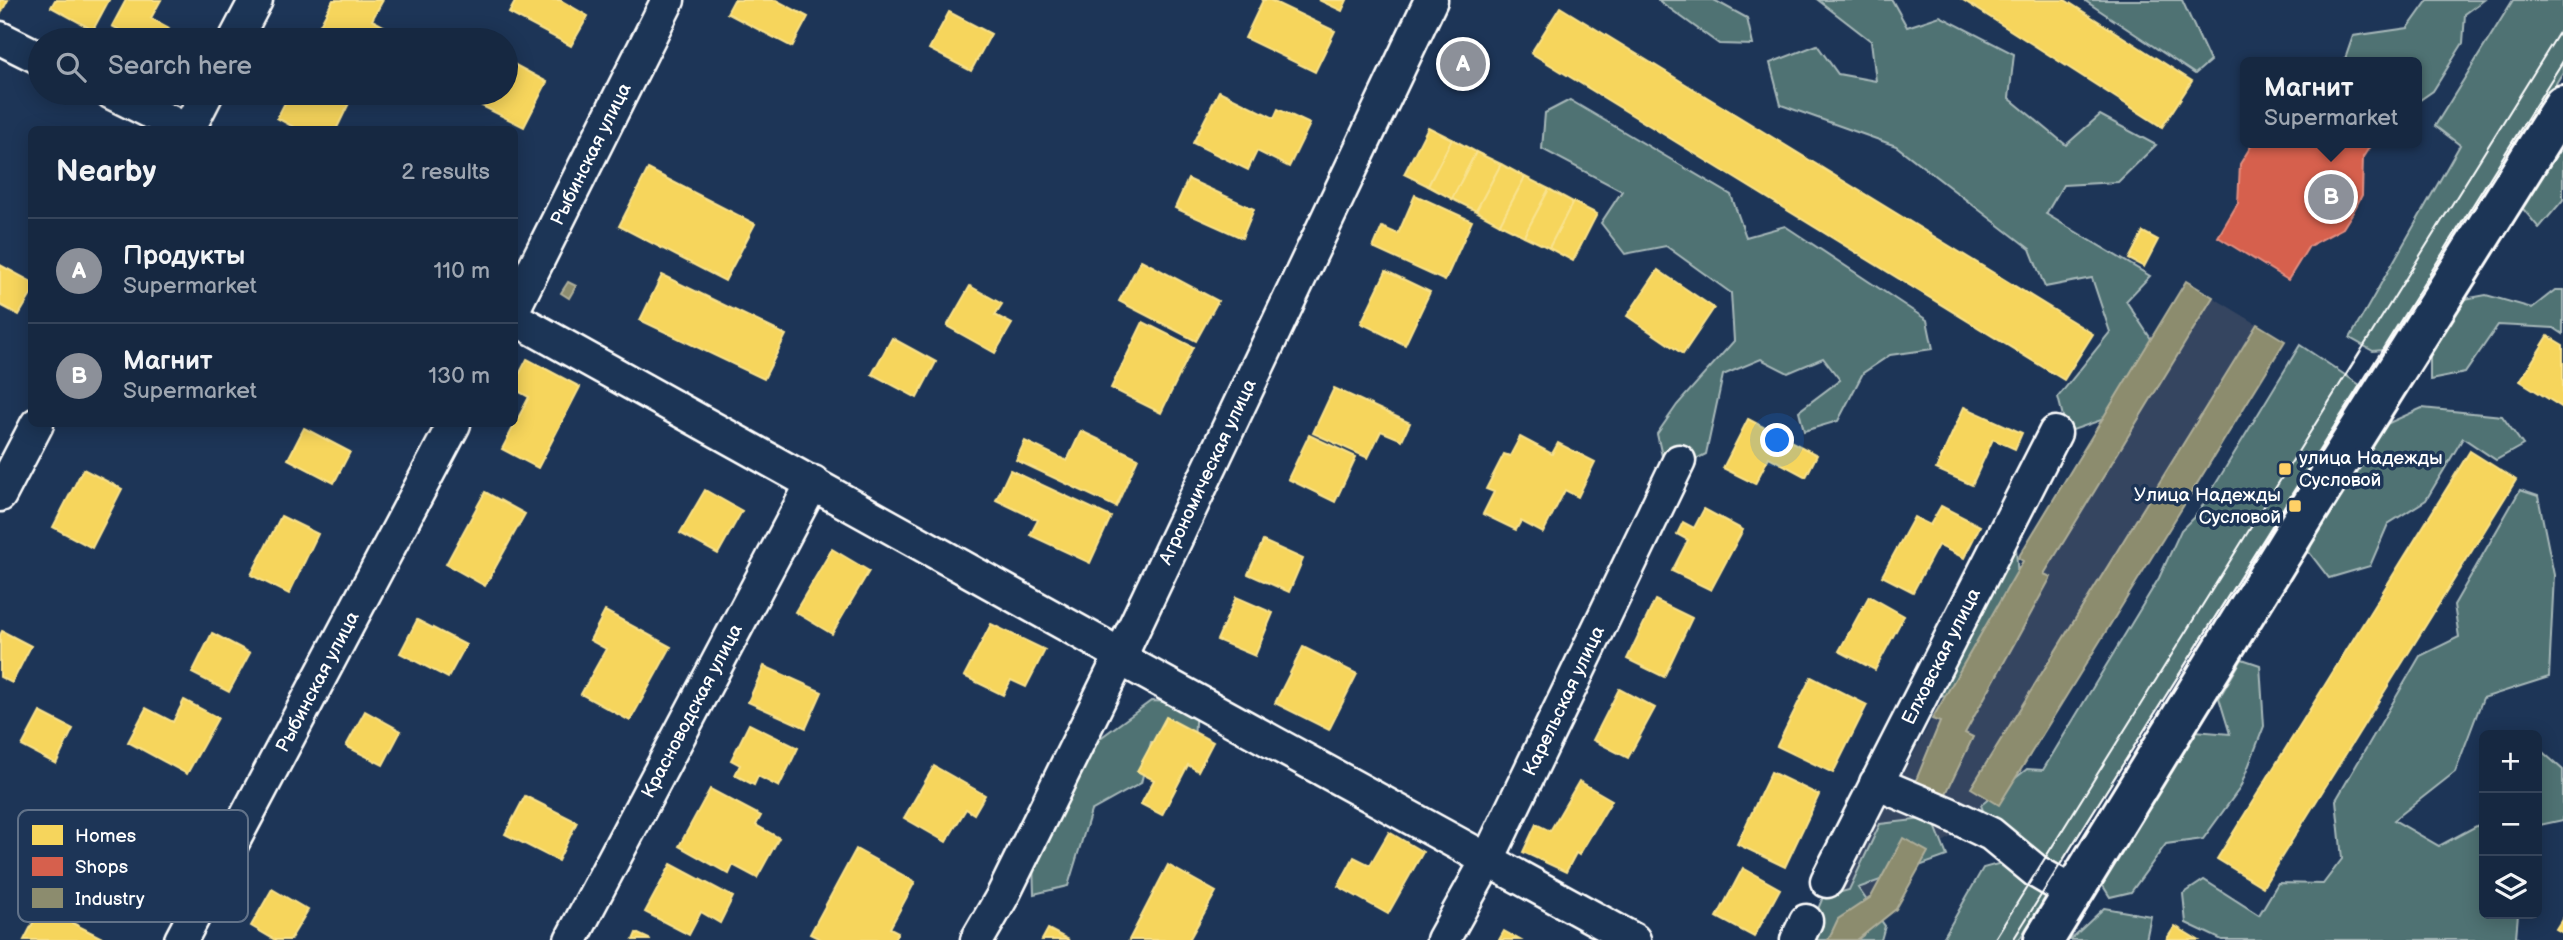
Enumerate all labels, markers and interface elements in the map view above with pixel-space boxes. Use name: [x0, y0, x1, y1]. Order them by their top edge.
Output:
search box: [28, 28, 518, 105]
pin: A: [1440, 38, 1486, 90]
icon: search: [52, 48, 90, 86]
text: Search here: [108, 51, 252, 82]
popup: [2240, 57, 2422, 148]
text: Магнит: [2264, 73, 2353, 104]
street label: Рыбинская улица: [546, 79, 636, 229]
text: Supermarket: [2264, 104, 2398, 132]
text: Nearby: [56, 154, 156, 190]
text: 2 results: [401, 158, 490, 186]
pin: B: [2308, 171, 2354, 223]
text: Продукты: [123, 241, 245, 272]
text: A: [72, 257, 86, 285]
text: 110 m: [433, 257, 490, 285]
text: Supermarket: [123, 272, 257, 300]
text: Магнит: [123, 346, 212, 377]
text: B: [71, 362, 87, 390]
text: 130 m: [428, 362, 490, 390]
street label: Агрономическая улица: [1154, 375, 1261, 569]
text: Supermarket: [123, 377, 257, 405]
your location: [1760, 423, 1794, 457]
place label: улица Надежды Сусловой: [2299, 447, 2443, 492]
marker: улица Надежды Сусловой: [2277, 461, 2293, 477]
place label: Улица Надежды Сусловой: [2134, 484, 2281, 529]
marker: Улица Надежды Сусловой: [2287, 498, 2303, 514]
street label: Елховская улица: [1897, 584, 1986, 729]
street label: Рыбинская улица: [271, 608, 364, 756]
street label: Красноводская улица: [637, 620, 747, 802]
street label: Карельская улица: [1518, 622, 1610, 780]
map controls: [2479, 730, 2542, 919]
button: +: [2479, 730, 2542, 793]
button: −: [2479, 793, 2542, 856]
legend: [18, 810, 248, 922]
text: Homes: [75, 825, 136, 848]
text: Shops: [75, 856, 128, 879]
button: layers: [2479, 856, 2542, 919]
text: Industry: [75, 888, 145, 911]

